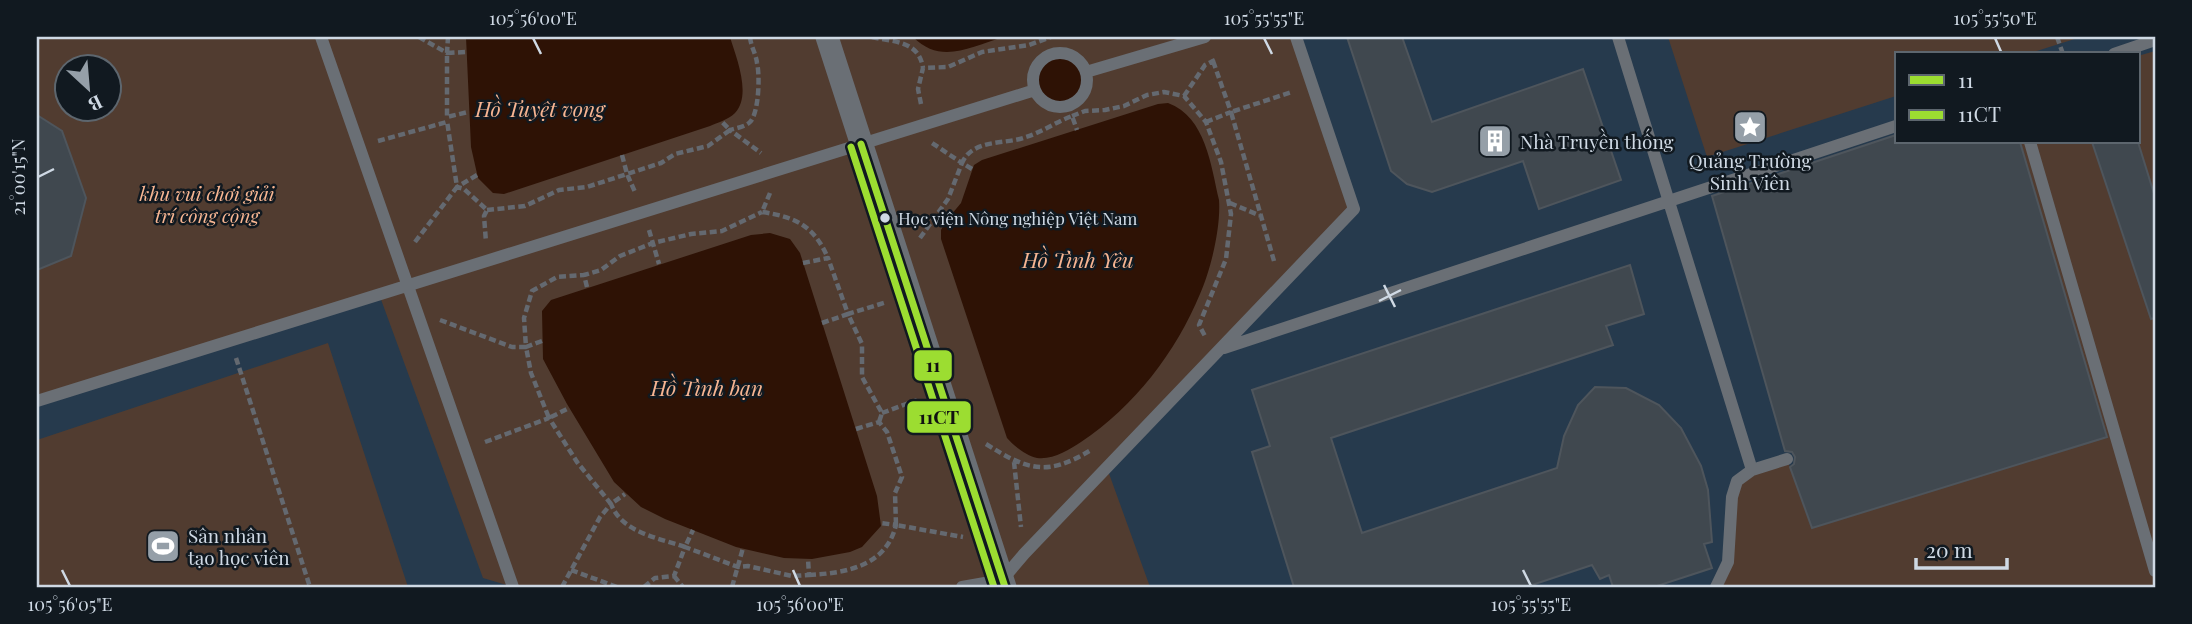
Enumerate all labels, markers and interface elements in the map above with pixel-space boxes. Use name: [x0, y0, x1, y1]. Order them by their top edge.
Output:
text: 105°56'00"E: [489, 6, 577, 30]
text: 105°55'55"E: [1224, 6, 1304, 30]
text: 105°55'50"E: [1953, 6, 2037, 30]
north arrow: [52, 52, 122, 122]
legend: [1895, 52, 2140, 144]
text: 11: [1958, 65, 1974, 93]
text: B: [84, 90, 107, 119]
water label: Hồ Tuyệt vọng: [474, 94, 606, 122]
text: 11CT: [1958, 99, 2001, 127]
place icon: Quảng Trường Sinh Viên: [1731, 108, 1769, 146]
building icon: Nhà Truyền thống: [1476, 122, 1514, 160]
place label: Nhà Truyền thống: [1520, 128, 1674, 154]
text: 21°00'15"N: [6, 138, 30, 216]
place label: Quảng Trường Sinh Viên: [1689, 147, 1811, 195]
park label: khu vui chơi giải trí công cộng: [138, 180, 276, 228]
place label: Học viện Nông nghiệp Việt Nam: [898, 207, 1137, 229]
marker: Học viện Nông nghiệp Việt Nam: [878, 211, 892, 225]
water label: Hồ Tình Yêu: [1021, 245, 1134, 273]
line badge: 11: [913, 349, 953, 382]
text: 11: [926, 351, 940, 377]
water label: Hồ Tình bạn: [650, 373, 763, 401]
line badge: 11CT: [906, 400, 972, 434]
text: 11CT: [919, 403, 960, 429]
place label: Sân nhân tạo học viên: [188, 522, 290, 570]
scale bar: [1916, 526, 2007, 570]
sports icon: Sân nhân tạo học viên: [144, 527, 182, 565]
text: 20 m: [1926, 535, 1973, 563]
text: 105°56'05"E: [28, 592, 113, 616]
text: 105°56'00"E: [756, 592, 844, 616]
text: 105°55'55"E: [1491, 592, 1571, 616]

